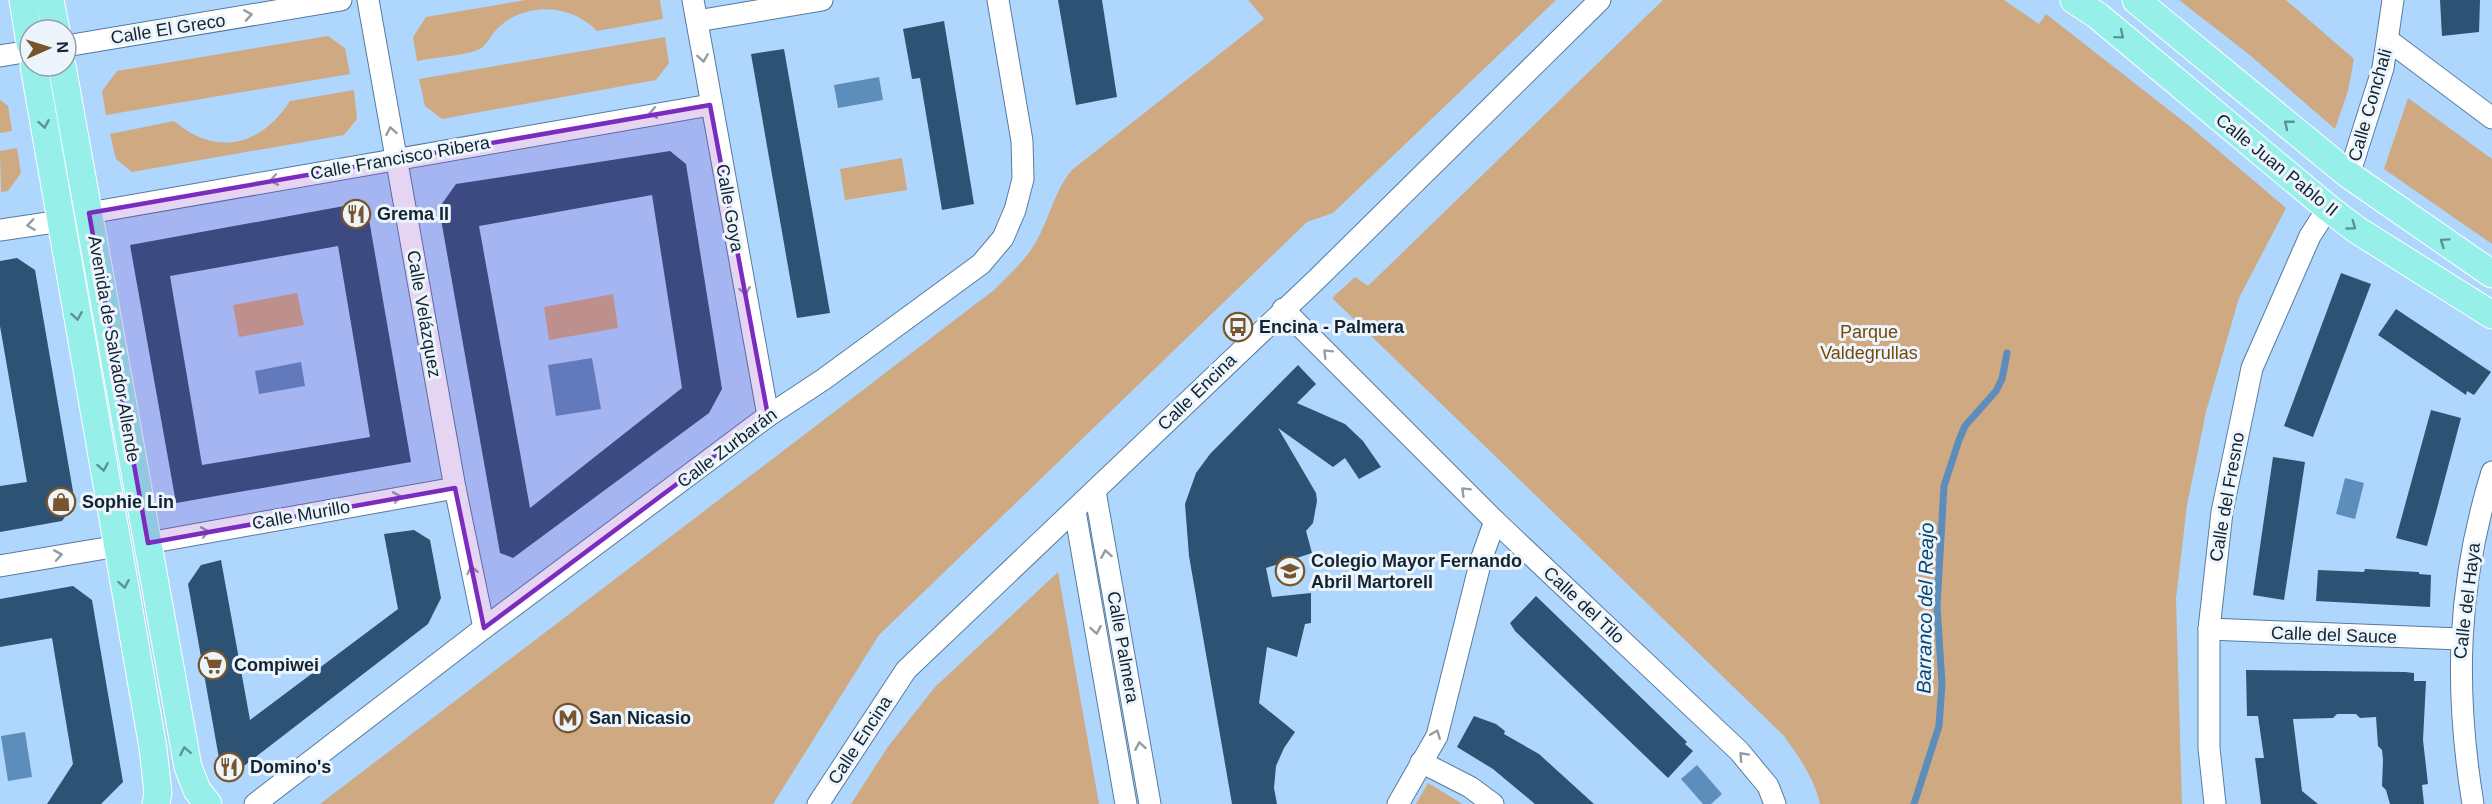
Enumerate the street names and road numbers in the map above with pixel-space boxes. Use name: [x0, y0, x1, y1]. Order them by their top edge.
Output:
street label: Calle El Greco: [109, 10, 227, 48]
street label: Calle Conchali: [2344, 46, 2396, 164]
street label: Calle Juan Pablo II: [2212, 110, 2342, 220]
street label: Calle Francisco Ribera: [309, 132, 492, 184]
street label: Calle Goya: [712, 162, 748, 255]
street label: Avenida de Salvador Allende: [84, 234, 144, 464]
street label: Calle Velázquez: [403, 249, 445, 379]
street label: Calle Encina: [1154, 349, 1241, 434]
street label: Calle Zurbarán: [673, 404, 781, 492]
street label: Calle del Fresno: [2206, 431, 2248, 563]
street label: Calle Murillo: [251, 497, 351, 533]
street label: Calle del Haya: [2450, 541, 2484, 660]
street label: Calle del Tilo: [1539, 563, 1629, 647]
street label: Calle Palmera: [1103, 590, 1143, 705]
street label: Calle del Sauce: [2271, 623, 2397, 647]
street label: Calle Encina: [824, 691, 896, 788]

